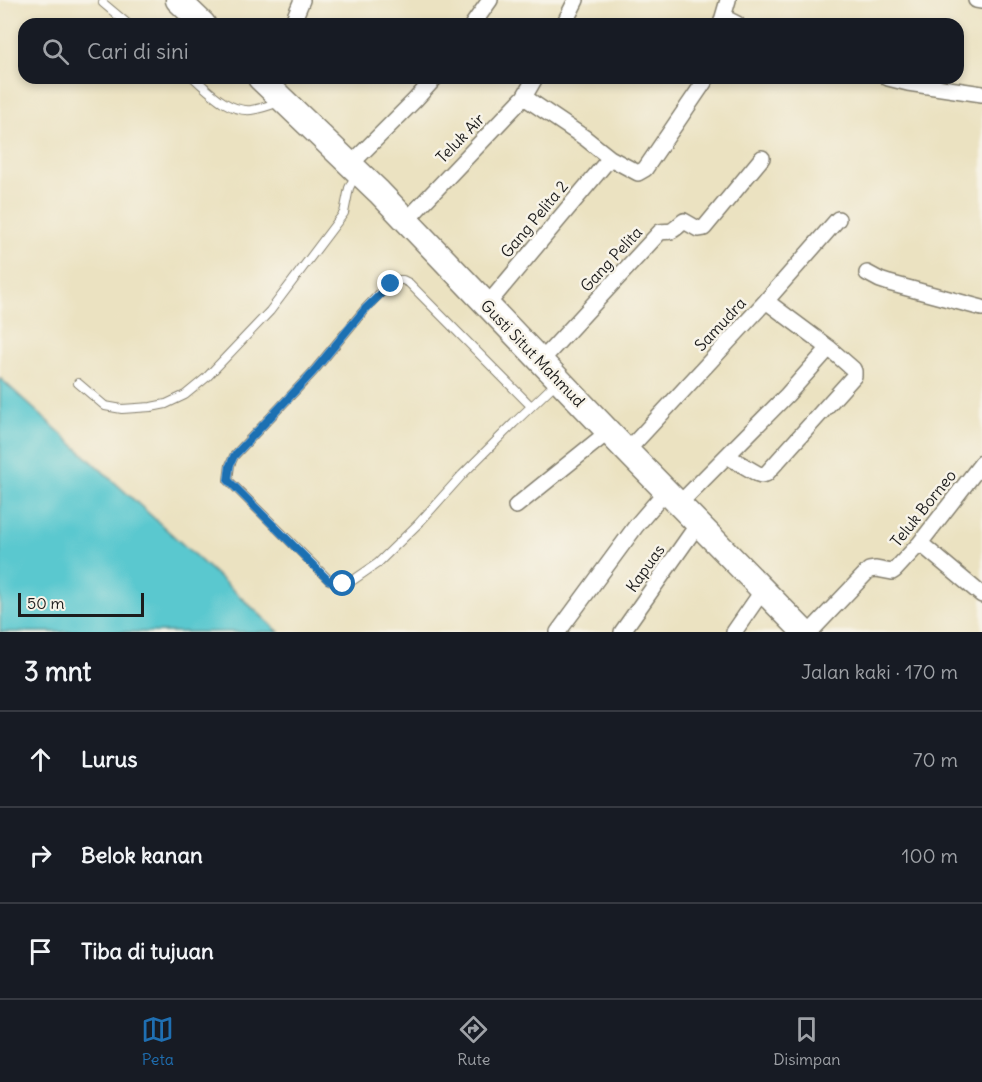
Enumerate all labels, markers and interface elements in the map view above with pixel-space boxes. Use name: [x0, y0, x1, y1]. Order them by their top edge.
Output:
search box: [18, 18, 964, 84]
icon: search: [39, 35, 72, 68]
text: Cari di sini: [87, 37, 189, 65]
street label: Teluk Air: [432, 109, 489, 167]
street label: Gang Pelita 2: [496, 176, 572, 262]
street label: Gang Pelita: [576, 222, 646, 296]
route end: [377, 270, 403, 296]
street label: Samudra: [690, 293, 750, 355]
street label: Gusti Situt Mahmud: [477, 295, 589, 411]
street label: Teluk Borneo: [886, 465, 960, 551]
street label: Kapuas: [621, 540, 669, 596]
route start: [329, 570, 355, 596]
scale bar: [18, 590, 144, 618]
text: 50 m: [27, 593, 65, 613]
text: 3 mnt: [24, 655, 91, 688]
text: Jalan kaki · 170 m: [801, 659, 958, 684]
icon: ahead: [24, 743, 57, 776]
text: Lurus: [81, 745, 137, 773]
text: 70 m: [913, 747, 958, 772]
icon: right: [24, 839, 57, 872]
text: Belok kanan: [81, 841, 203, 869]
text: 100 m: [901, 843, 958, 868]
icon: arrive: [24, 935, 57, 968]
text: Tiba di tujuan: [81, 937, 214, 965]
tab: Peta: [141, 1013, 174, 1069]
tab: Rute: [457, 1013, 490, 1069]
tab: Disimpan: [773, 1013, 841, 1069]

